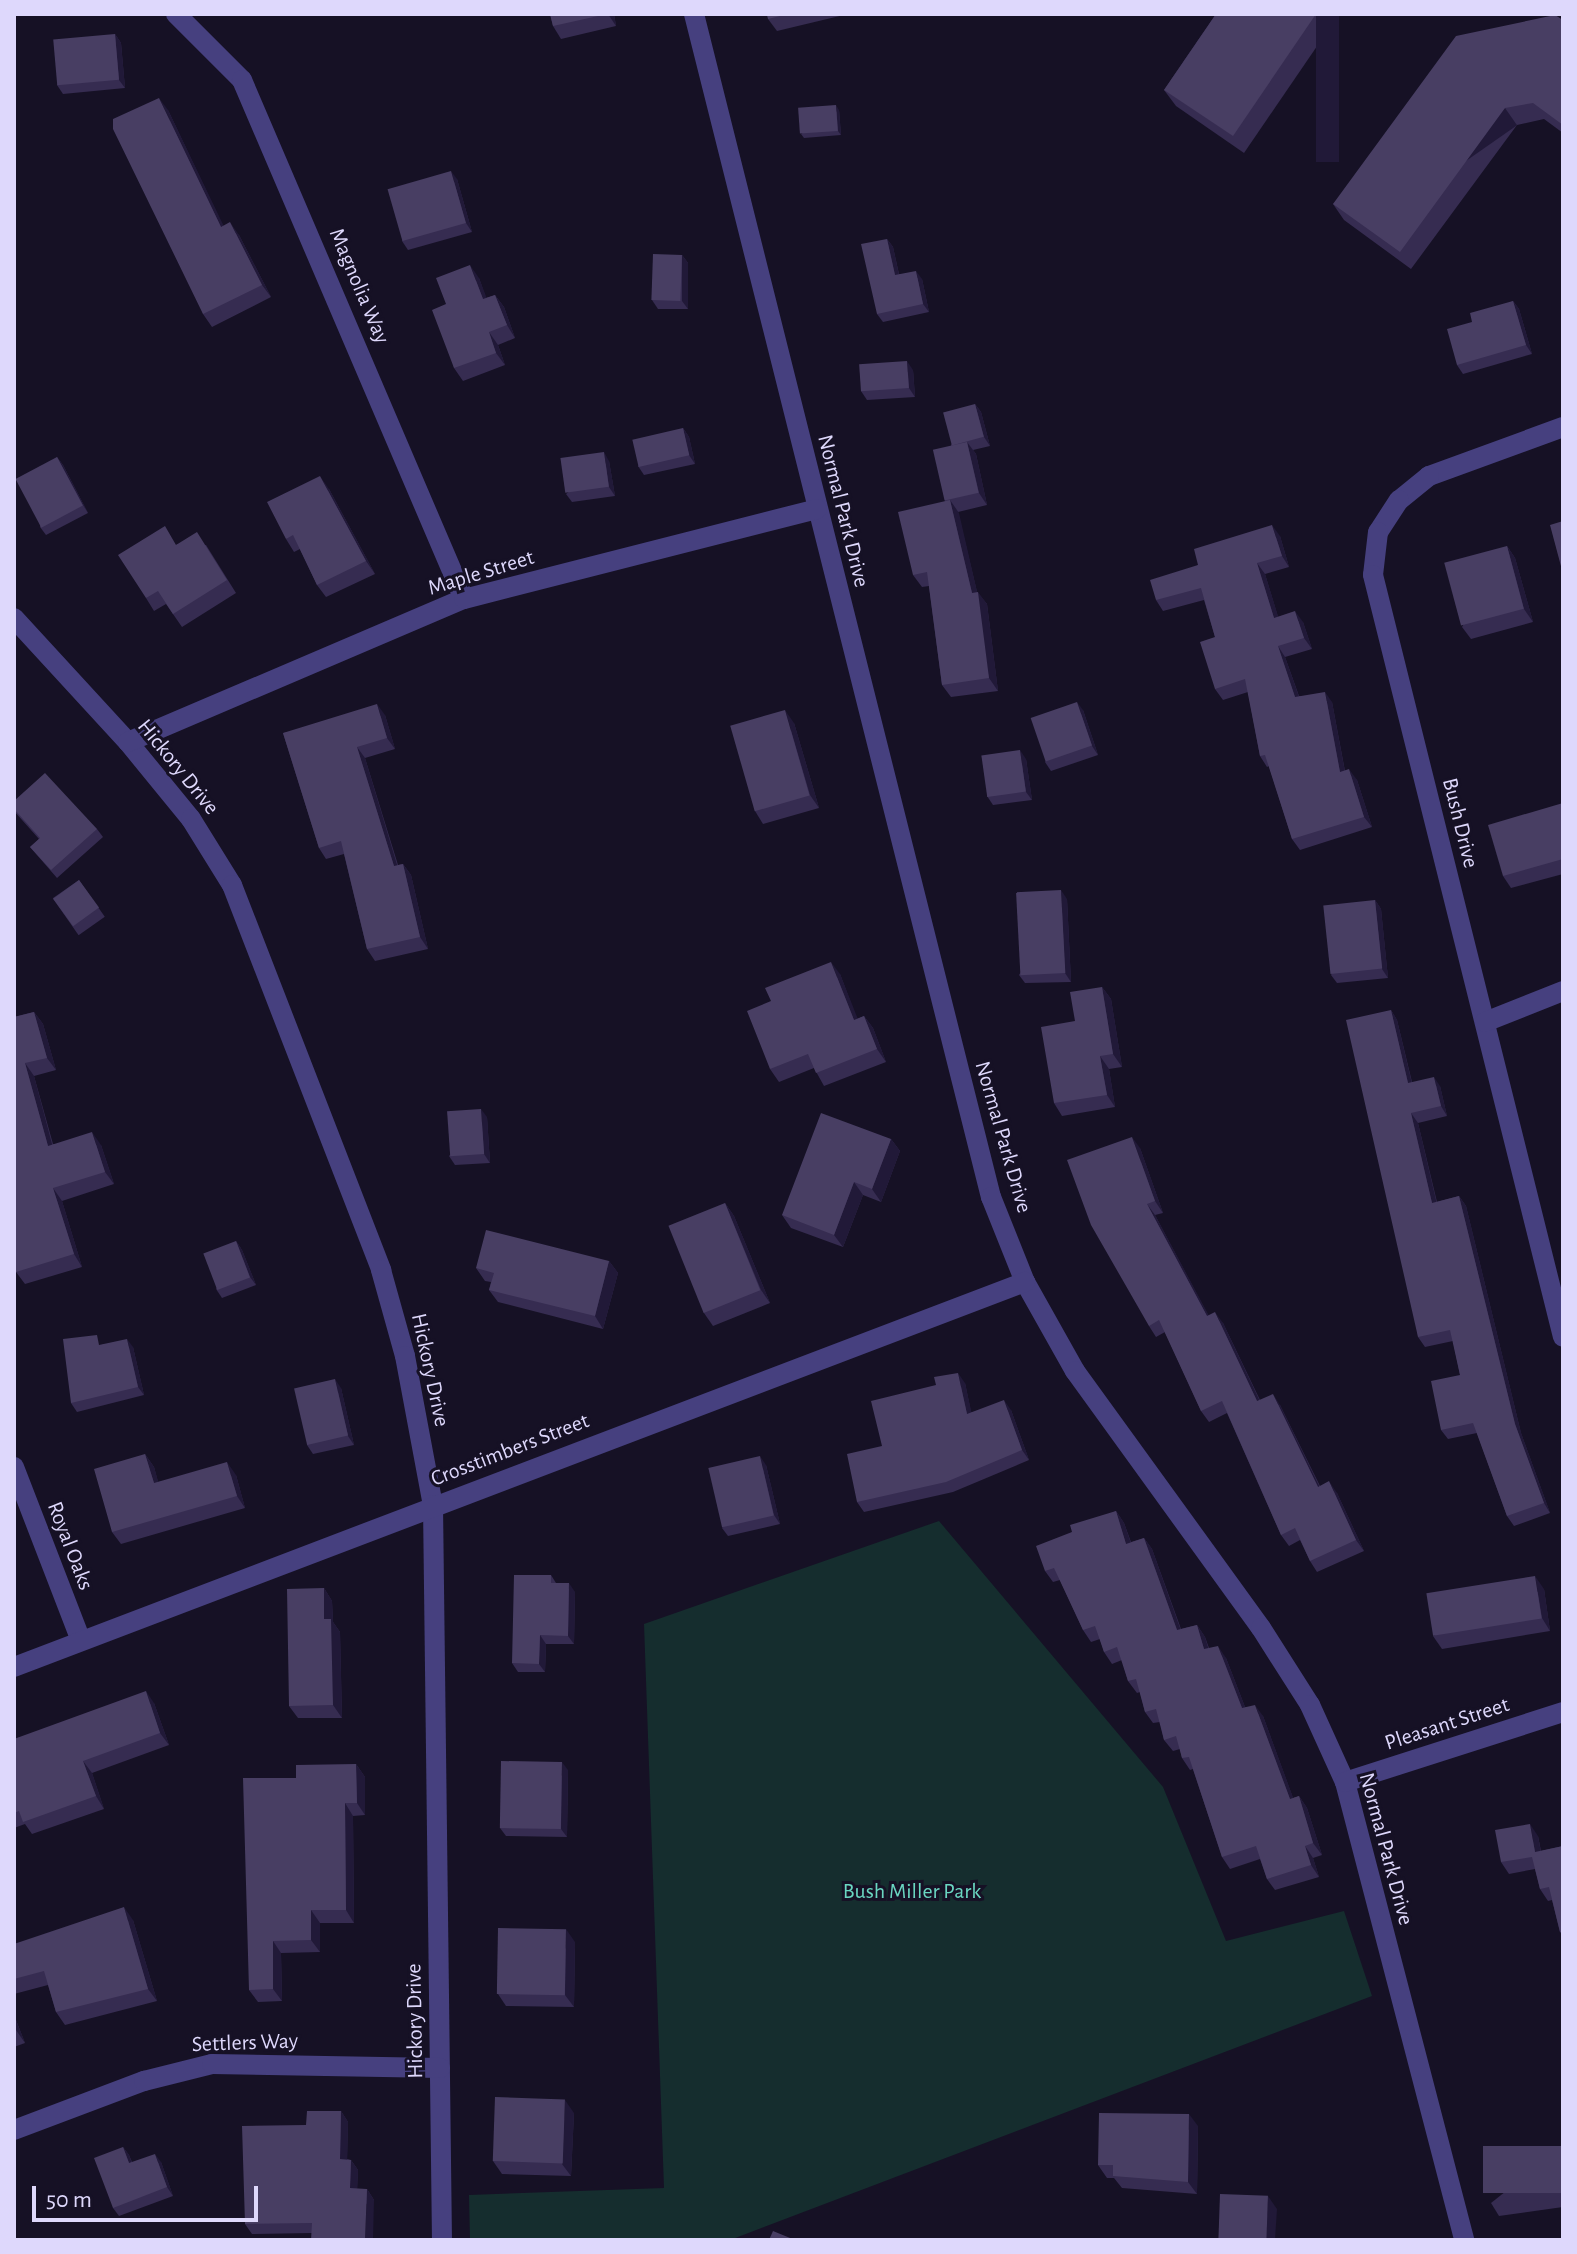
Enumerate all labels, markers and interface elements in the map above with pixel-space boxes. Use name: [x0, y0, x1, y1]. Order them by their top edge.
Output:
street label: Magnolia Way: [323, 224, 395, 348]
street label: Normal Park Drive: [811, 432, 875, 590]
street label: Maple Street: [425, 544, 537, 602]
street label: Hickory Drive: [131, 714, 225, 820]
street label: Bush Drive: [1436, 775, 1484, 871]
street label: Normal Park Drive: [969, 1058, 1037, 1216]
street label: Hickory Drive: [405, 1311, 455, 1429]
street label: Crosstimbers Street: [427, 1408, 593, 1492]
street label: Royal Oaks: [41, 1498, 99, 1594]
street label: Pleasant Street: [1382, 1692, 1512, 1756]
street label: Normal Park Drive: [1353, 1770, 1419, 1928]
park label: Bush Miller Park: [843, 1879, 981, 1905]
street label: Hickory Drive: [401, 1963, 429, 2079]
street label: Settlers Way: [191, 2028, 299, 2058]
scale bar: [36, 2170, 262, 2220]
text: 50 m: [46, 2188, 92, 2212]

